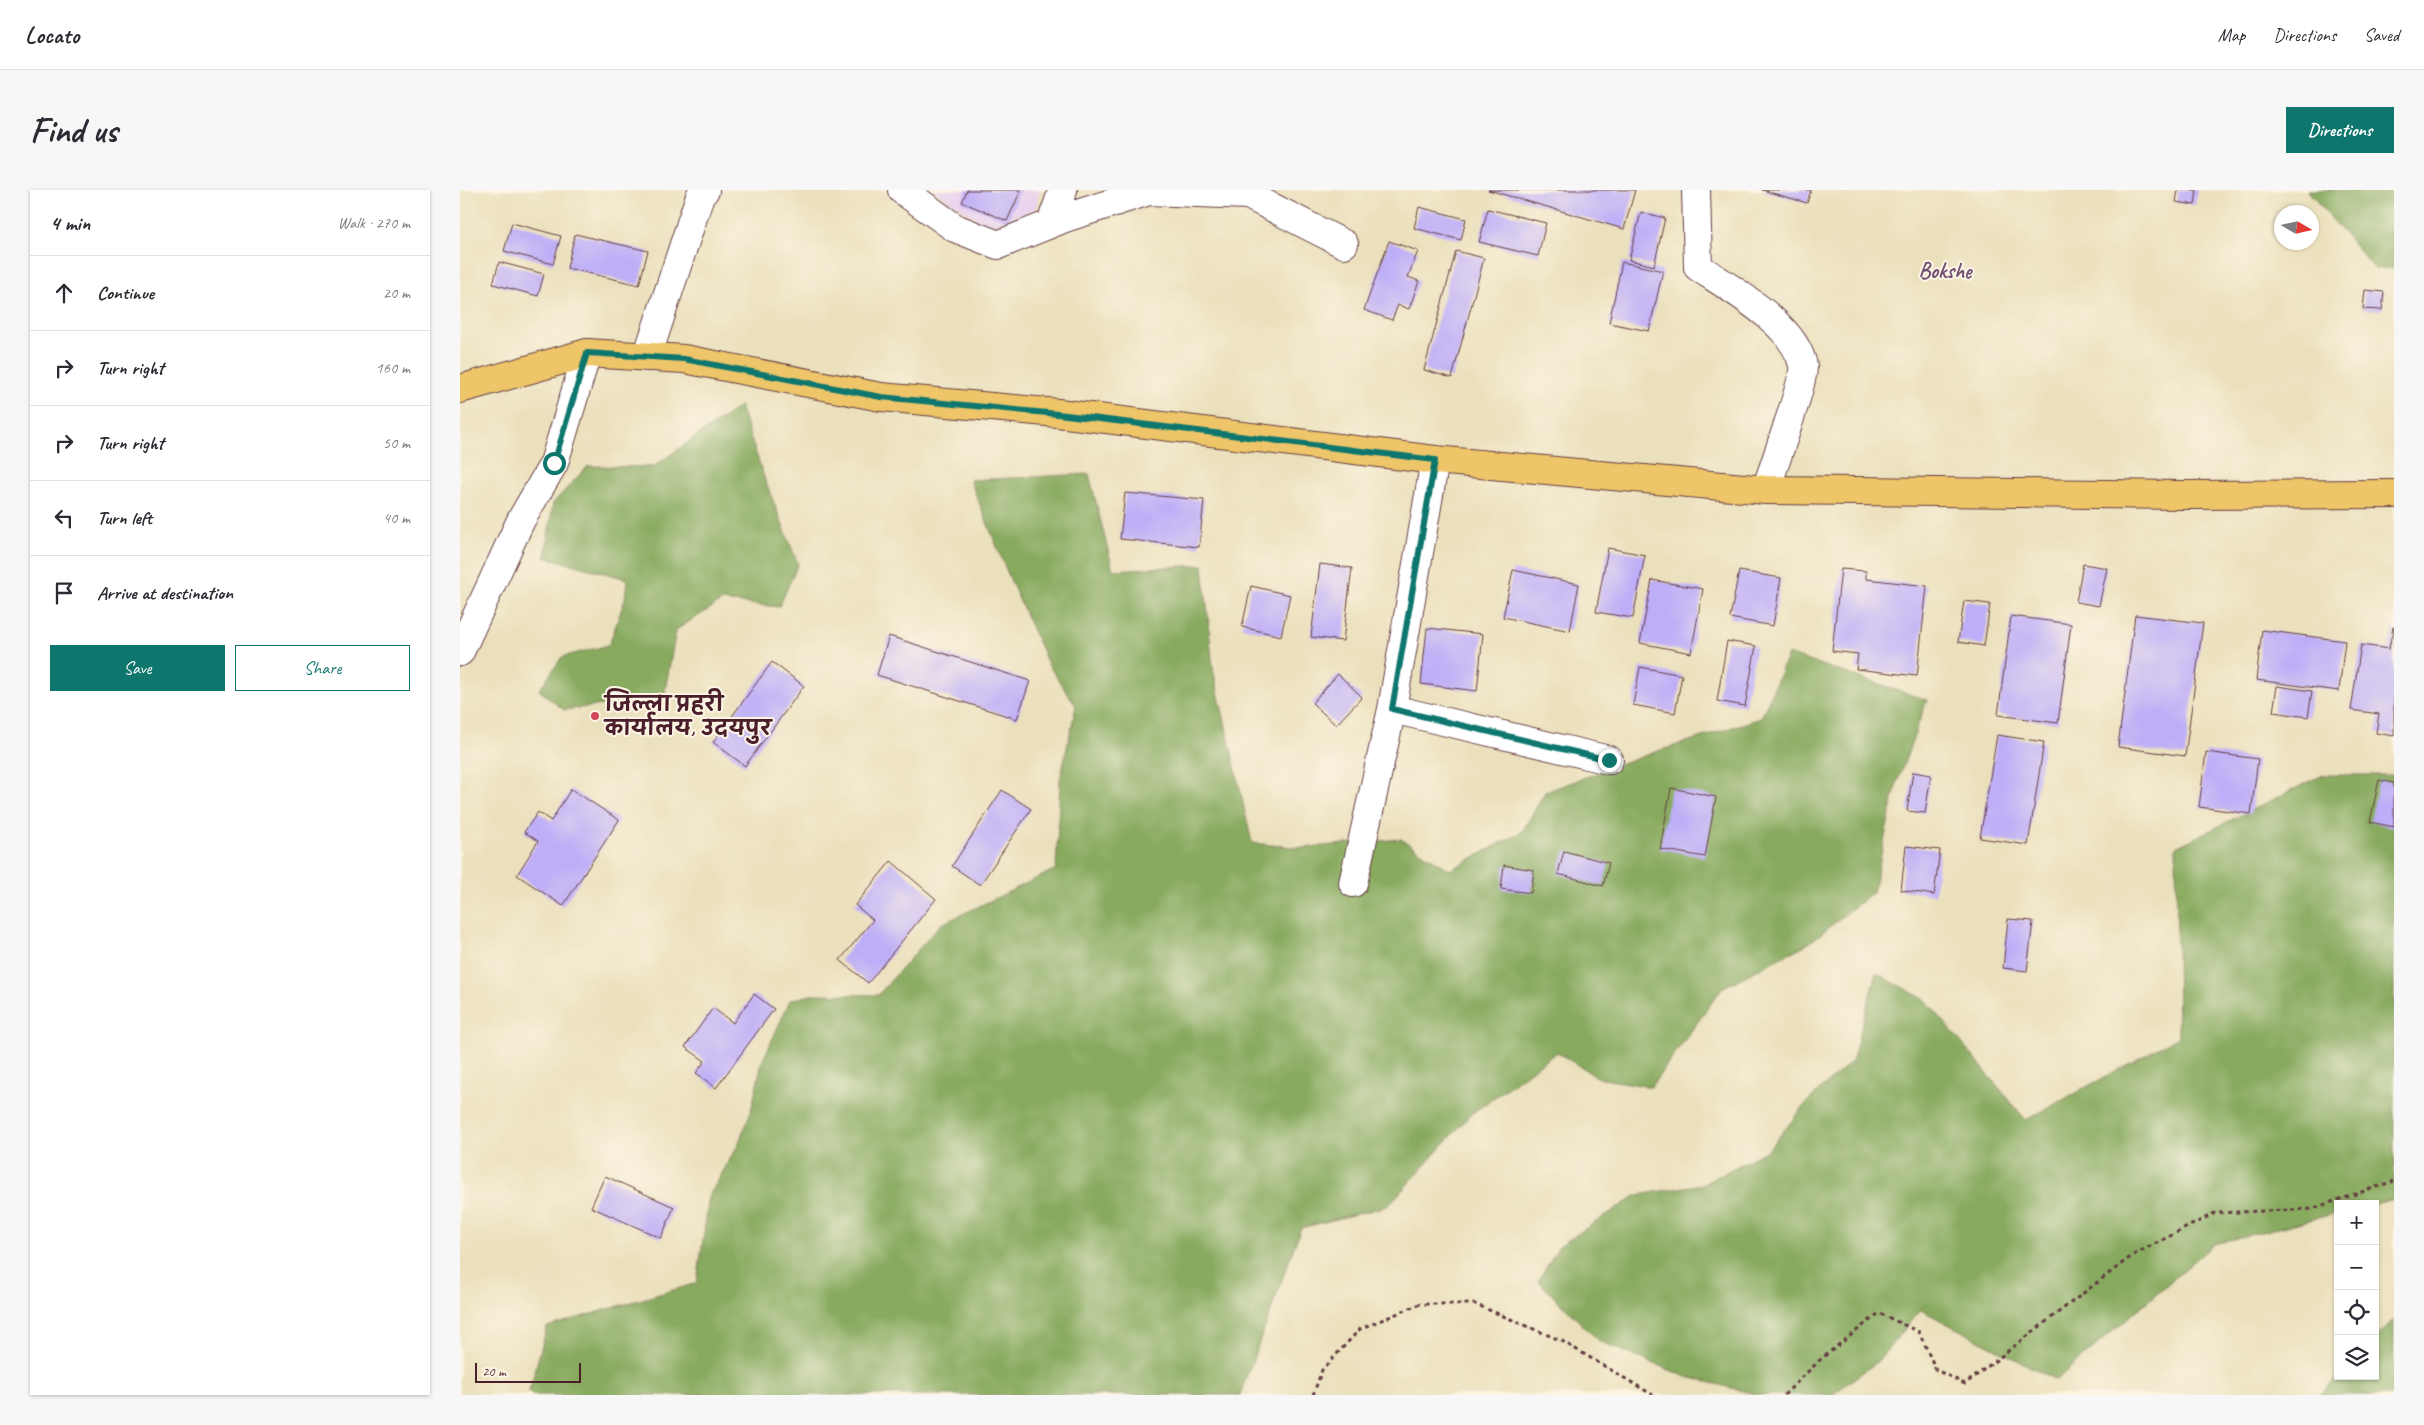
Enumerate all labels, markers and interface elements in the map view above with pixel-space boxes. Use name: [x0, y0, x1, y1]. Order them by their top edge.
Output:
text: Locato: [25, 20, 79, 50]
text: Map: [2218, 24, 2245, 46]
text: Directions: [2273, 24, 2336, 46]
text: Saved: [2364, 24, 2399, 46]
button: Directions: [2286, 107, 2394, 153]
text: Find us: [30, 108, 117, 153]
north arrow: [2274, 205, 2319, 250]
text: 4 min: [50, 210, 90, 236]
text: Walk · 270 m: [338, 213, 410, 233]
district label: Bokshe: [1919, 257, 1973, 285]
icon: ahead: [50, 279, 78, 307]
text: Continue: [97, 281, 154, 305]
text: 20 m: [383, 283, 410, 303]
icon: right: [50, 354, 78, 382]
text: Turn right: [97, 356, 164, 380]
text: 160 m: [376, 358, 410, 378]
icon: right: [50, 429, 78, 457]
text: Turn right: [97, 431, 164, 455]
text: 50 m: [383, 433, 410, 453]
route start: [543, 452, 566, 475]
icon: left: [50, 504, 78, 532]
text: Turn left: [97, 506, 152, 530]
text: 40 m: [383, 508, 410, 528]
icon: arrive: [50, 579, 78, 607]
text: Arrive at destination: [97, 581, 233, 605]
button: Save: [50, 645, 225, 691]
button: Share: [235, 645, 410, 691]
place label: जिल्ला प्रहरी कार्यालय, उदयपुर: [603, 688, 773, 745]
marker: जिल्ला प्रहरी कार्यालय, उदयपुर: [589, 710, 601, 722]
route end: [1598, 749, 1621, 772]
map controls: [2334, 1200, 2379, 1380]
button: +: [2334, 1200, 2379, 1245]
button: −: [2334, 1245, 2379, 1290]
button: locate: [2334, 1290, 2379, 1335]
button: layers: [2334, 1335, 2379, 1380]
scale bar: [475, 1360, 581, 1383]
text: 20 m: [482, 1363, 506, 1380]

